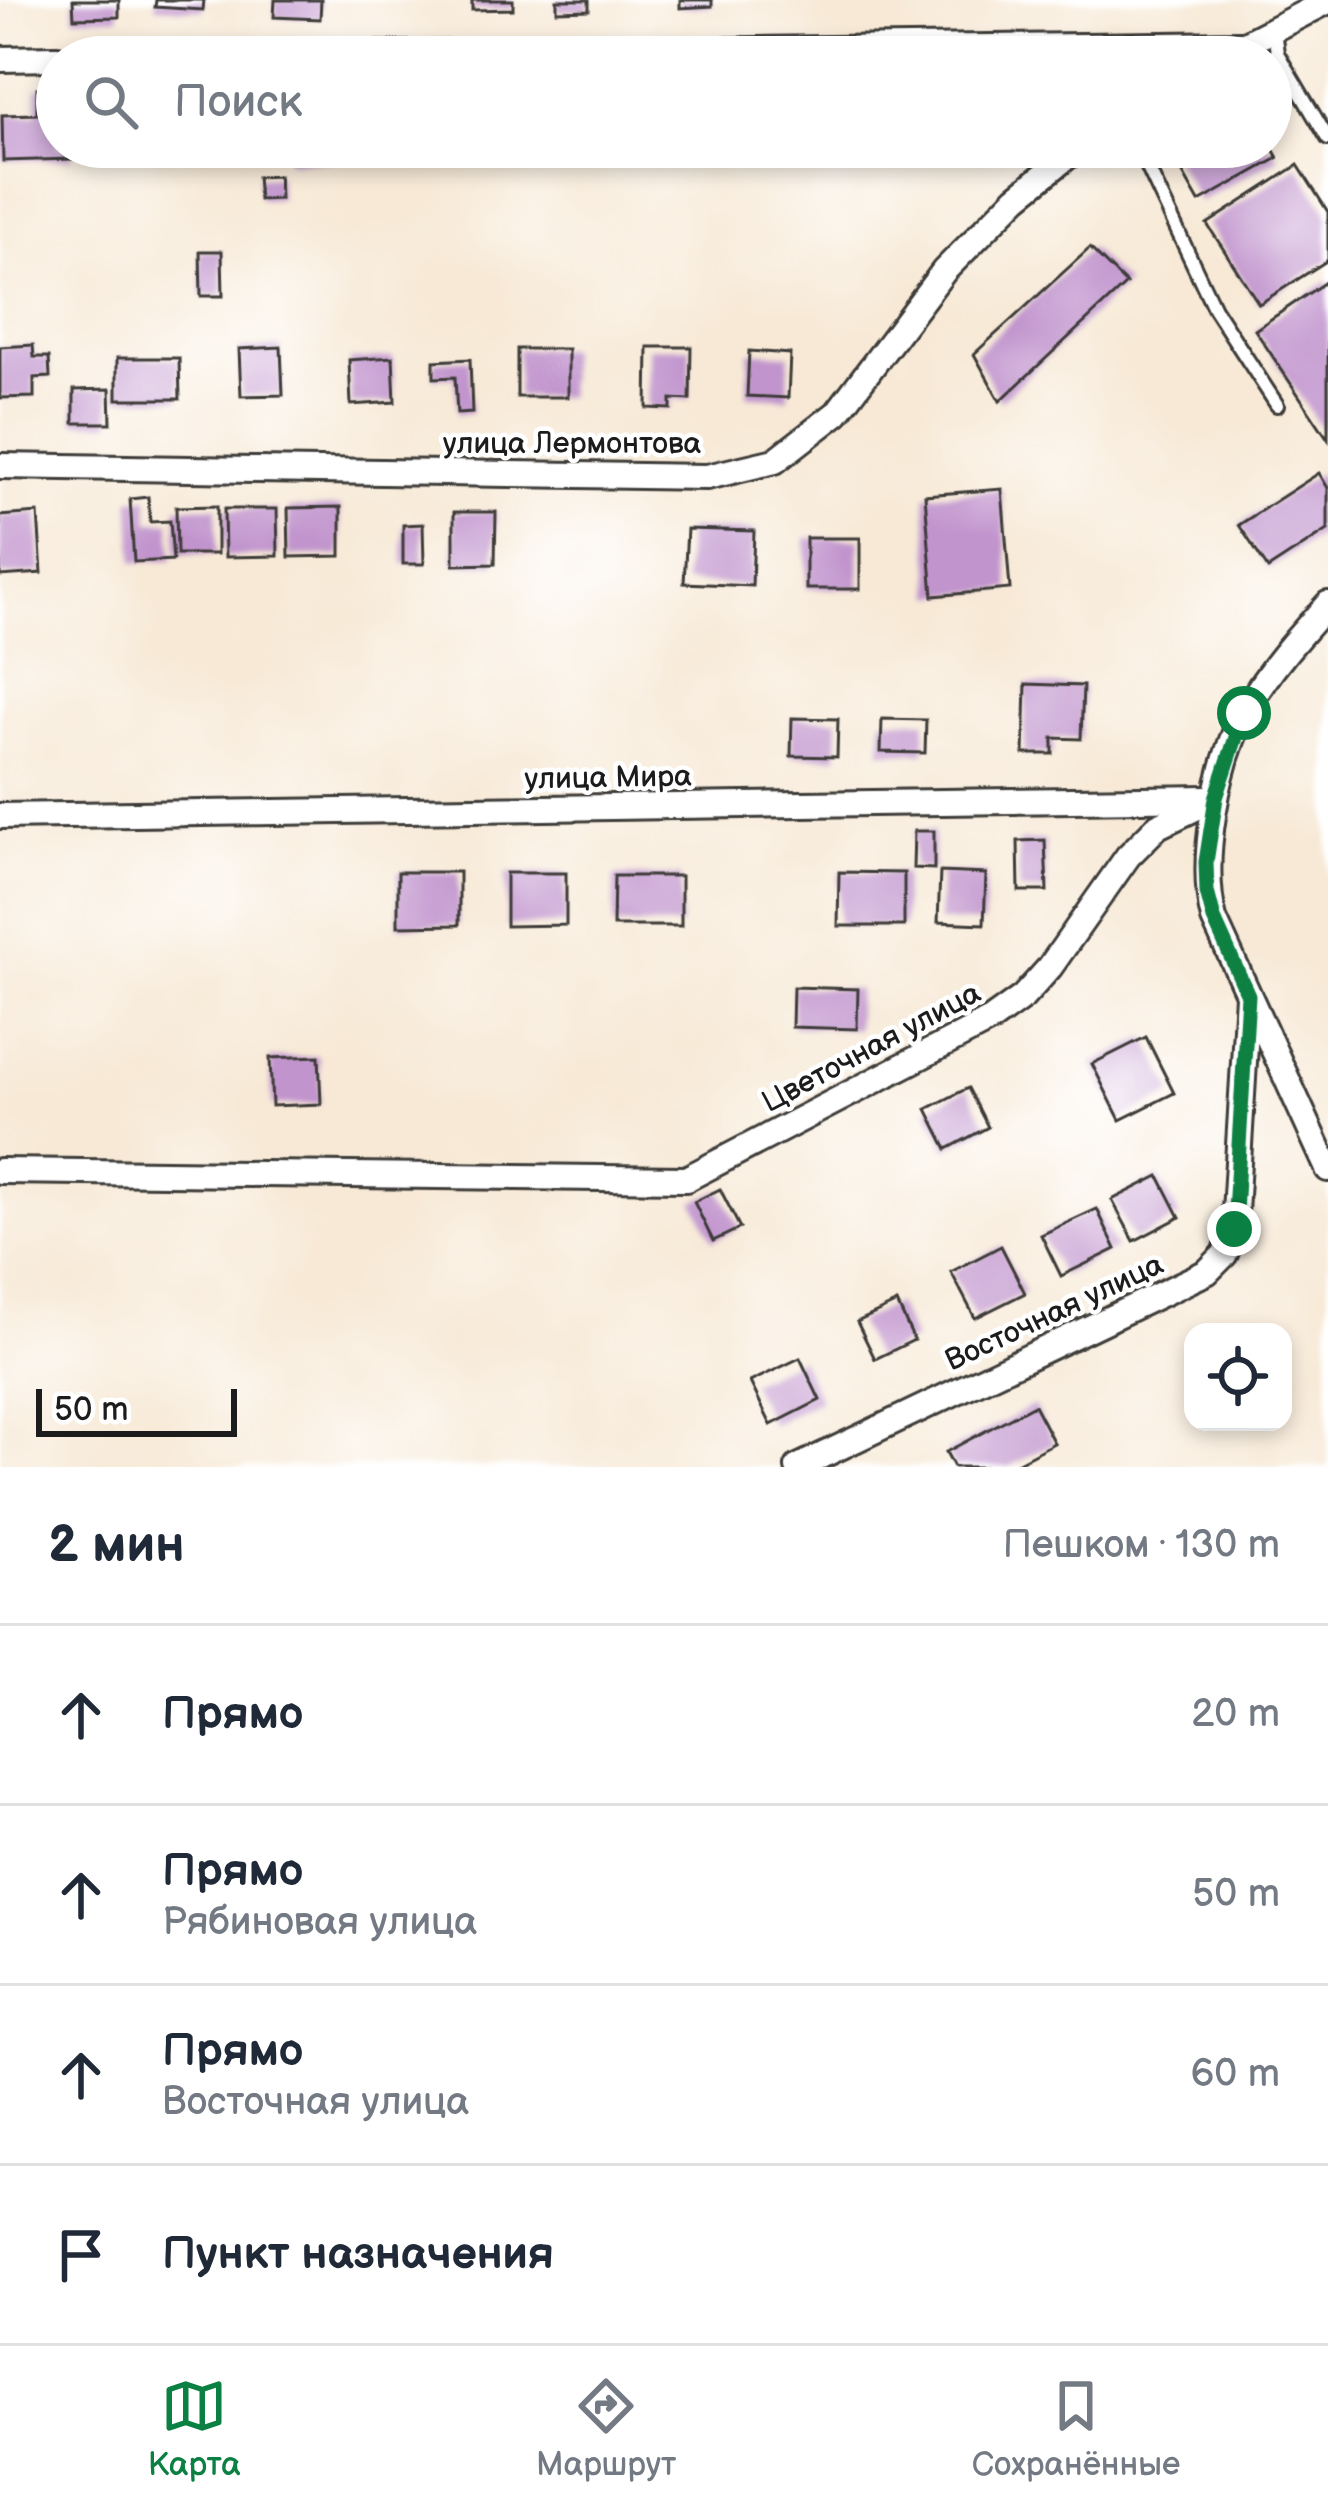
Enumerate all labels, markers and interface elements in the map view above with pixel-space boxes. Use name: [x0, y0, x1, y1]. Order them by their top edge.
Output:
search box: [36, 36, 1292, 168]
icon: search: [78, 69, 144, 135]
text: Поиск: [174, 75, 302, 130]
street label: улица Лермонтова: [443, 426, 702, 462]
route start: [1217, 686, 1271, 740]
street label: улица Мира: [524, 759, 692, 797]
street label: Цветочная улица: [756, 975, 987, 1121]
route end: [1207, 1202, 1261, 1256]
street label: Восточная улица: [940, 1247, 1169, 1379]
map controls: [1184, 1323, 1292, 1431]
button: locate: [1184, 1323, 1292, 1431]
scale bar: [36, 1383, 237, 1436]
text: 50 m: [54, 1390, 129, 1430]
text: 2 мин: [48, 1515, 185, 1576]
text: Пешком · 130 m: [1003, 1522, 1280, 1569]
icon: ahead: [48, 1682, 114, 1748]
text: Прямо: [162, 1687, 303, 1742]
text: 20 m: [1191, 1691, 1280, 1738]
text: Прямо: [162, 1844, 303, 1899]
icon: ahead: [48, 1862, 114, 1928]
text: 50 m: [1192, 1871, 1280, 1918]
text: Рябиновая улица: [162, 1899, 477, 1946]
text: Прямо: [162, 2024, 303, 2079]
icon: ahead: [48, 2042, 114, 2108]
text: 60 m: [1190, 2051, 1280, 2098]
text: Восточная улица: [162, 2079, 469, 2126]
icon: arrive: [48, 2222, 114, 2288]
text: Пункт назначения: [162, 2227, 554, 2282]
tab: Карта: [148, 2373, 241, 2485]
tab: Маршрут: [536, 2373, 676, 2485]
tab: Сохранённые: [972, 2373, 1180, 2485]

